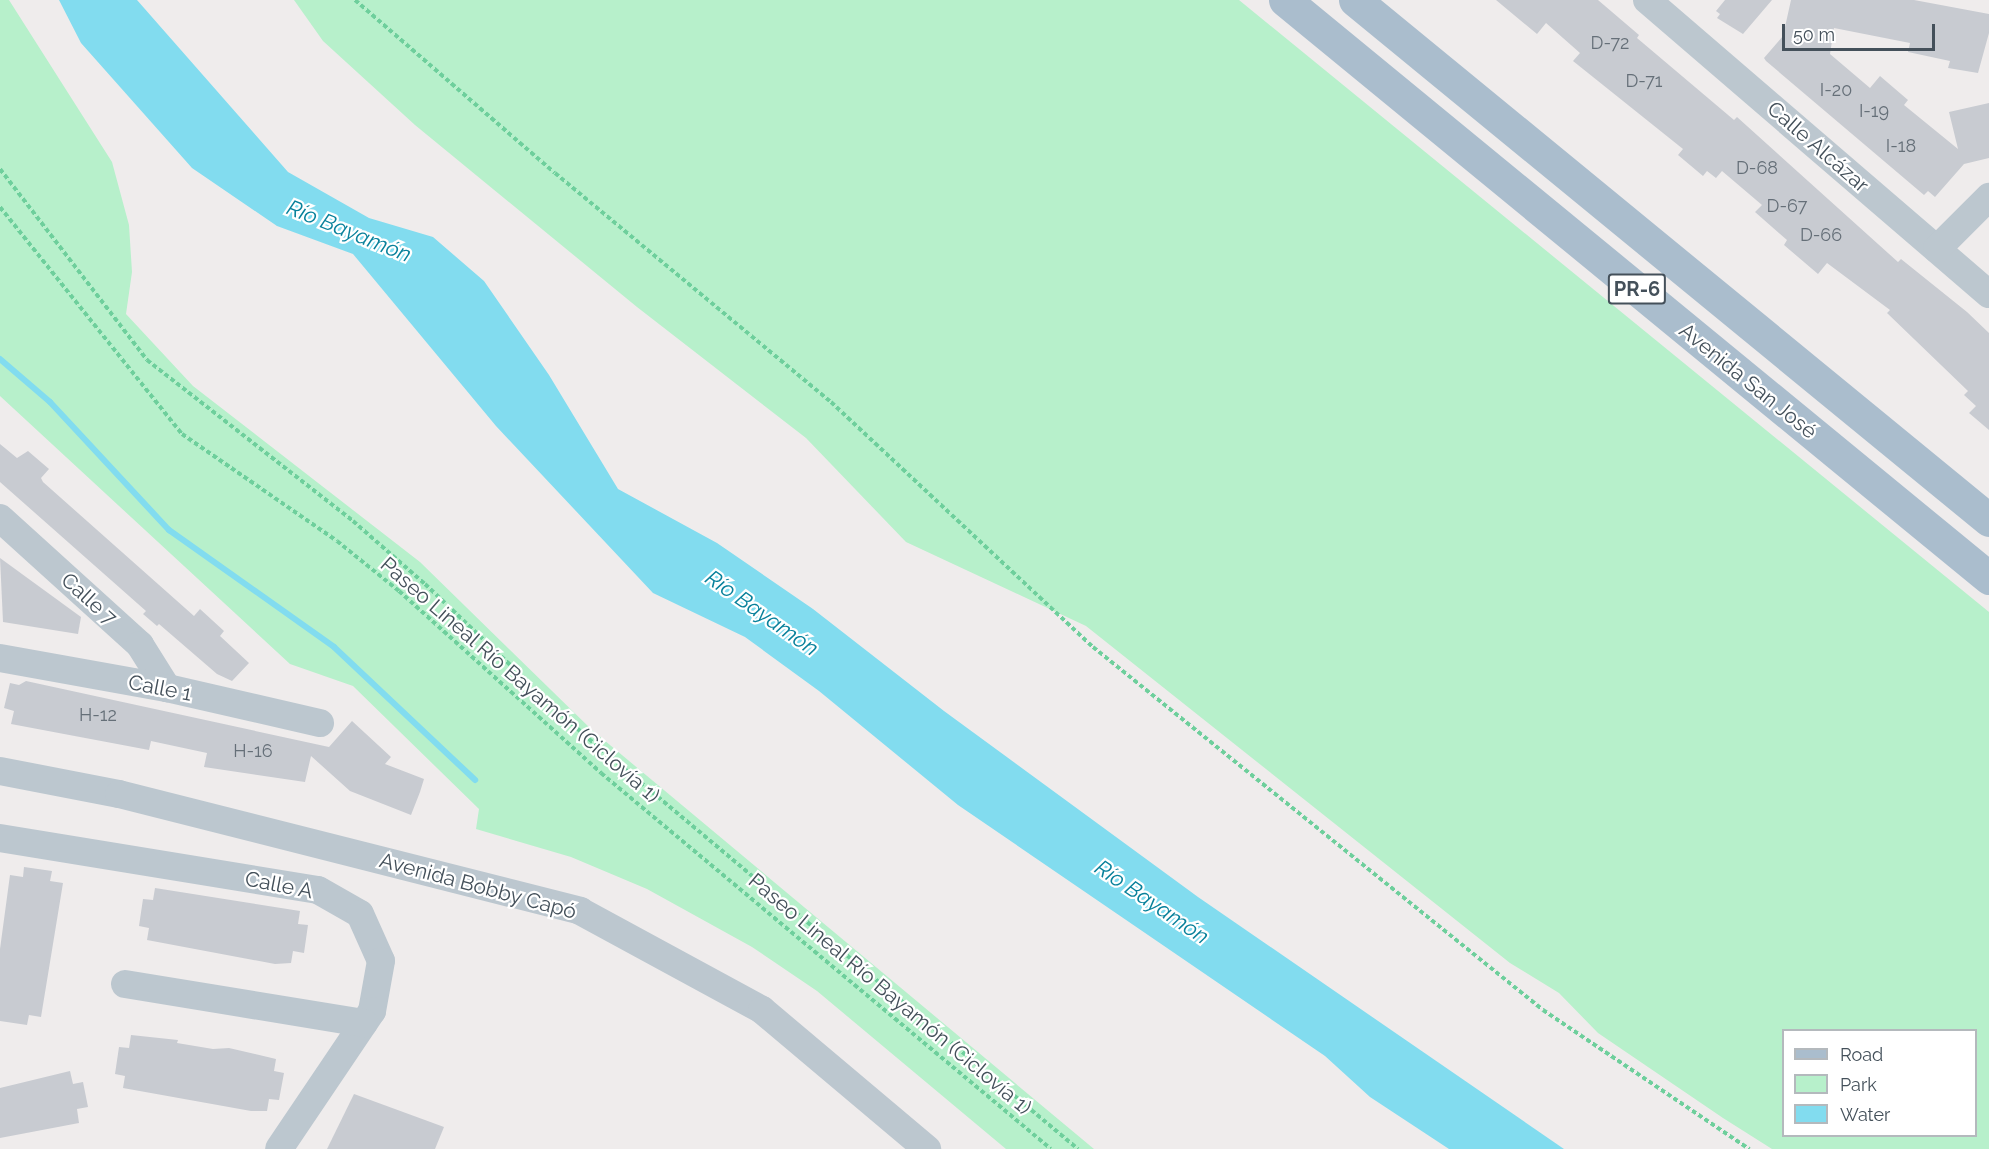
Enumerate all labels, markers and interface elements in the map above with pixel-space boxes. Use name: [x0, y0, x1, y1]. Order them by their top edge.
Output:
scale bar: [1785, 12, 1938, 50]
text: 50 m: [1793, 24, 1835, 45]
house number: D-72: [1591, 32, 1629, 54]
house number: D-71: [1625, 70, 1663, 92]
house number: I-20: [1820, 79, 1852, 101]
street label: Calle Alcázar: [1762, 96, 1874, 198]
house number: I-19: [1859, 100, 1889, 122]
house number: I-18: [1886, 135, 1916, 157]
house number: D-68: [1736, 157, 1778, 179]
water label: Río Bayamón: [283, 194, 415, 268]
house number: D-67: [1767, 195, 1807, 217]
house number: D-66: [1800, 224, 1842, 246]
road number: PR-6: [1607, 272, 1667, 306]
street label: Avenida San José: [1674, 318, 1822, 444]
street label: Paseo Lineal Río Bayamón (Ciclovía 1): [375, 552, 665, 808]
water label: Río Bayamón: [700, 564, 824, 662]
street label: Calle 7: [56, 567, 122, 631]
street label: Calle 1: [126, 670, 194, 706]
house number: H-12: [79, 704, 117, 726]
house number: H-16: [233, 740, 273, 762]
street label: Avenida Bobby Capó: [377, 848, 579, 924]
water label: Río Bayamón: [1090, 854, 1214, 950]
street label: Calle A: [243, 866, 315, 904]
street label: Paseo Lineal Río Bayamón (Ciclovía 1): [743, 868, 1037, 1120]
legend: [1782, 1029, 1977, 1137]
text: Road: [1840, 1044, 1883, 1065]
text: Park: [1840, 1074, 1877, 1095]
text: Water: [1840, 1104, 1890, 1125]

